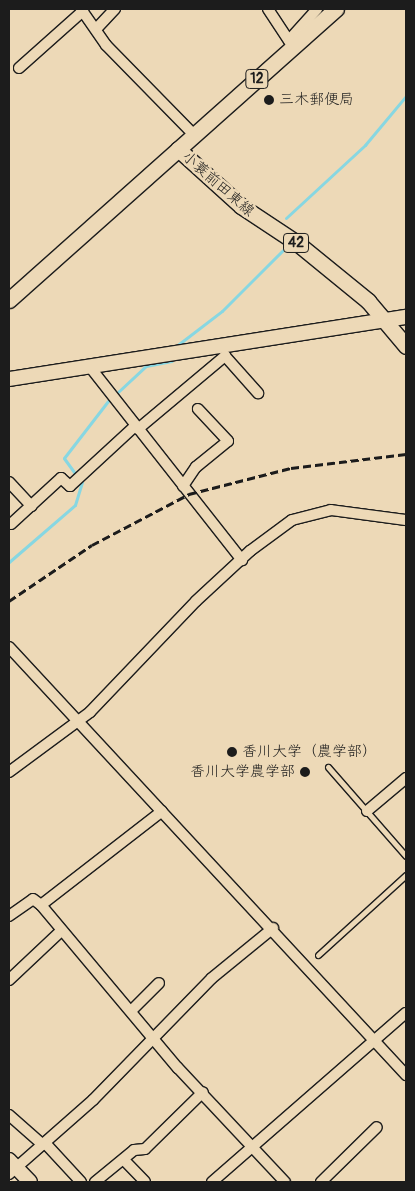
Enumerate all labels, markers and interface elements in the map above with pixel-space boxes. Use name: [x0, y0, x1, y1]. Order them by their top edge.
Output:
road number: 12: [244, 68, 270, 90]
place label: 三木郵便局: [279, 91, 354, 109]
marker: 三木郵便局: [263, 94, 275, 106]
street label: 小蓑前田東線: [178, 148, 258, 220]
road number: 42: [282, 232, 310, 254]
place label: 香川大学（農学部）: [242, 743, 377, 761]
marker: 香川大学（農学部）: [226, 746, 238, 758]
place label: 香川大学農学部: [190, 763, 295, 781]
marker: 香川大学農学部: [299, 766, 311, 778]

